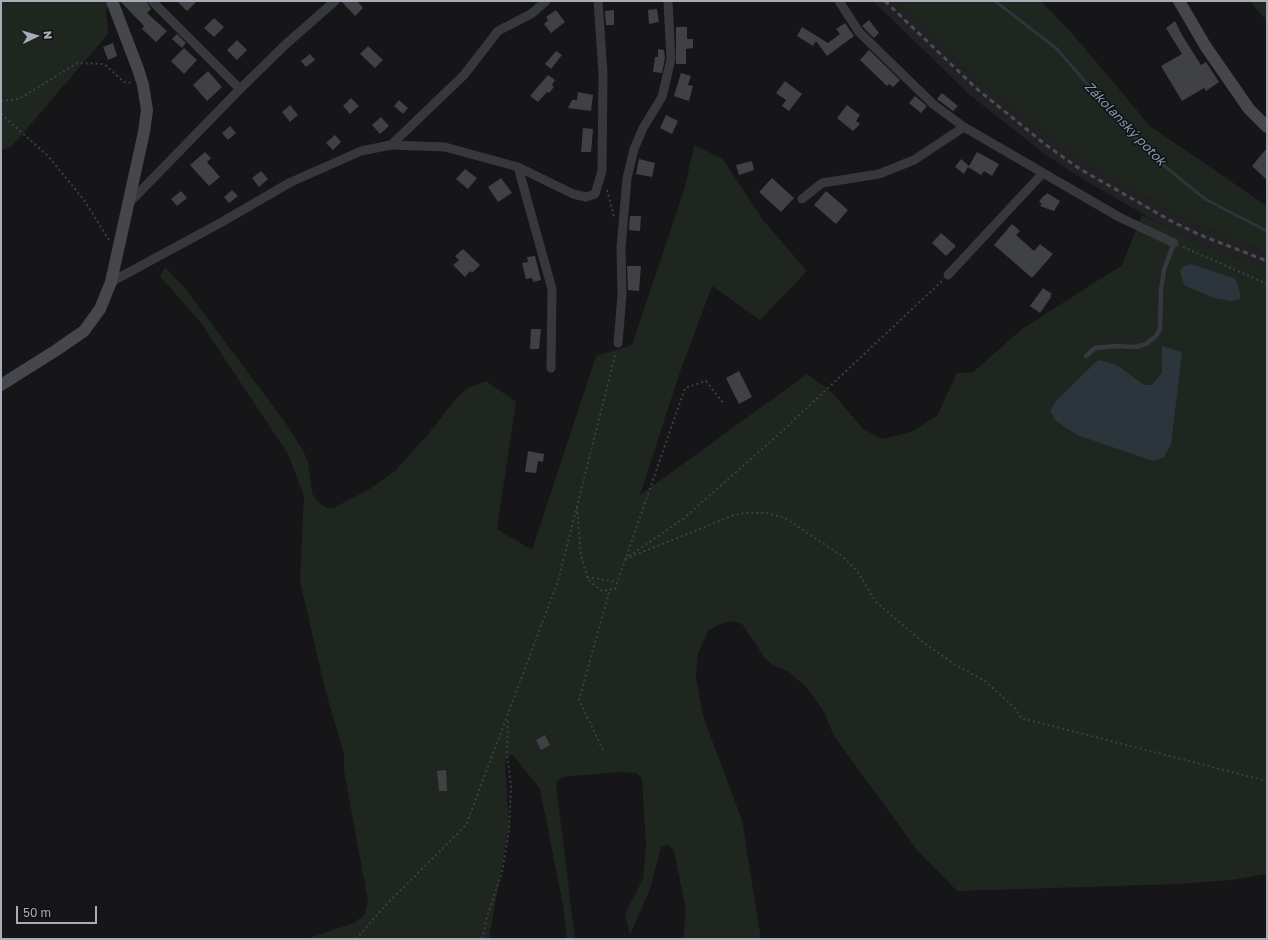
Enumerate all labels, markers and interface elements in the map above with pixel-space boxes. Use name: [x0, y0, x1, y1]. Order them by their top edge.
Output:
north arrow: [16, 16, 56, 56]
text: N: [42, 30, 55, 40]
water label: Zákolanský potok: [1081, 79, 1169, 169]
scale bar: [18, 898, 99, 924]
text: 50 m: [23, 905, 51, 920]

